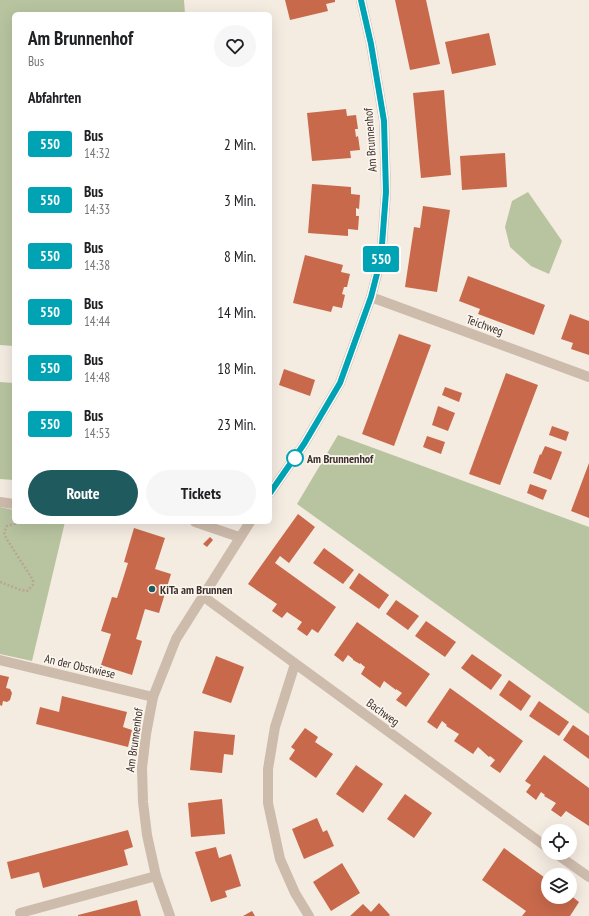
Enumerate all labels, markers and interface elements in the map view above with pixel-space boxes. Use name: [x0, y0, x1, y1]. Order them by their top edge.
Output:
button: heart: [214, 25, 256, 67]
text: Am Brunnenhof: [28, 26, 133, 50]
text: Bus: [28, 53, 44, 70]
text: Abfahrten: [28, 88, 81, 107]
street label: Am Brunnenhof: [360, 106, 380, 173]
text: Bus: [84, 126, 103, 145]
text: 550: [40, 135, 60, 153]
text: 2 Min.: [224, 135, 256, 154]
text: 14:32: [84, 145, 110, 162]
text: Bus: [84, 182, 103, 201]
text: 550: [40, 191, 60, 209]
text: 3 Min.: [224, 191, 256, 210]
text: 14:33: [84, 201, 110, 218]
text: Bus: [84, 238, 103, 257]
line badge: 550: [358, 246, 404, 272]
text: 550: [40, 247, 60, 265]
text: 8 Min.: [224, 247, 256, 266]
text: 550: [371, 250, 391, 268]
text: 14:38: [84, 257, 110, 274]
text: Bus: [84, 294, 103, 313]
text: 550: [40, 303, 60, 321]
text: 14 Min.: [217, 303, 256, 322]
street label: Teichweg: [464, 311, 506, 339]
text: 14:44: [84, 313, 110, 330]
text: Bus: [84, 350, 103, 369]
text: 550: [40, 359, 60, 377]
text: 18 Min.: [217, 359, 256, 378]
text: 14:48: [84, 369, 110, 386]
text: Bus: [84, 406, 103, 425]
text: 550: [40, 415, 60, 433]
text: 23 Min.: [217, 415, 256, 434]
text: 14:53: [84, 425, 110, 442]
marker: Am Brunnenhof: [286, 449, 304, 467]
place label: Am Brunnenhof: [306, 451, 374, 466]
button: Route: [28, 470, 138, 516]
button: Tickets: [146, 470, 256, 516]
place label: KiTa am Brunnen: [160, 582, 232, 597]
marker: KiTa am Brunnen: [147, 584, 157, 594]
street label: An der Obstwiese: [43, 651, 117, 681]
street label: Bachweg: [364, 695, 402, 729]
street label: Am Brunnenhof: [122, 706, 146, 773]
map controls: [541, 824, 577, 904]
button: locate: [541, 824, 577, 860]
button: layers: [541, 868, 577, 904]

